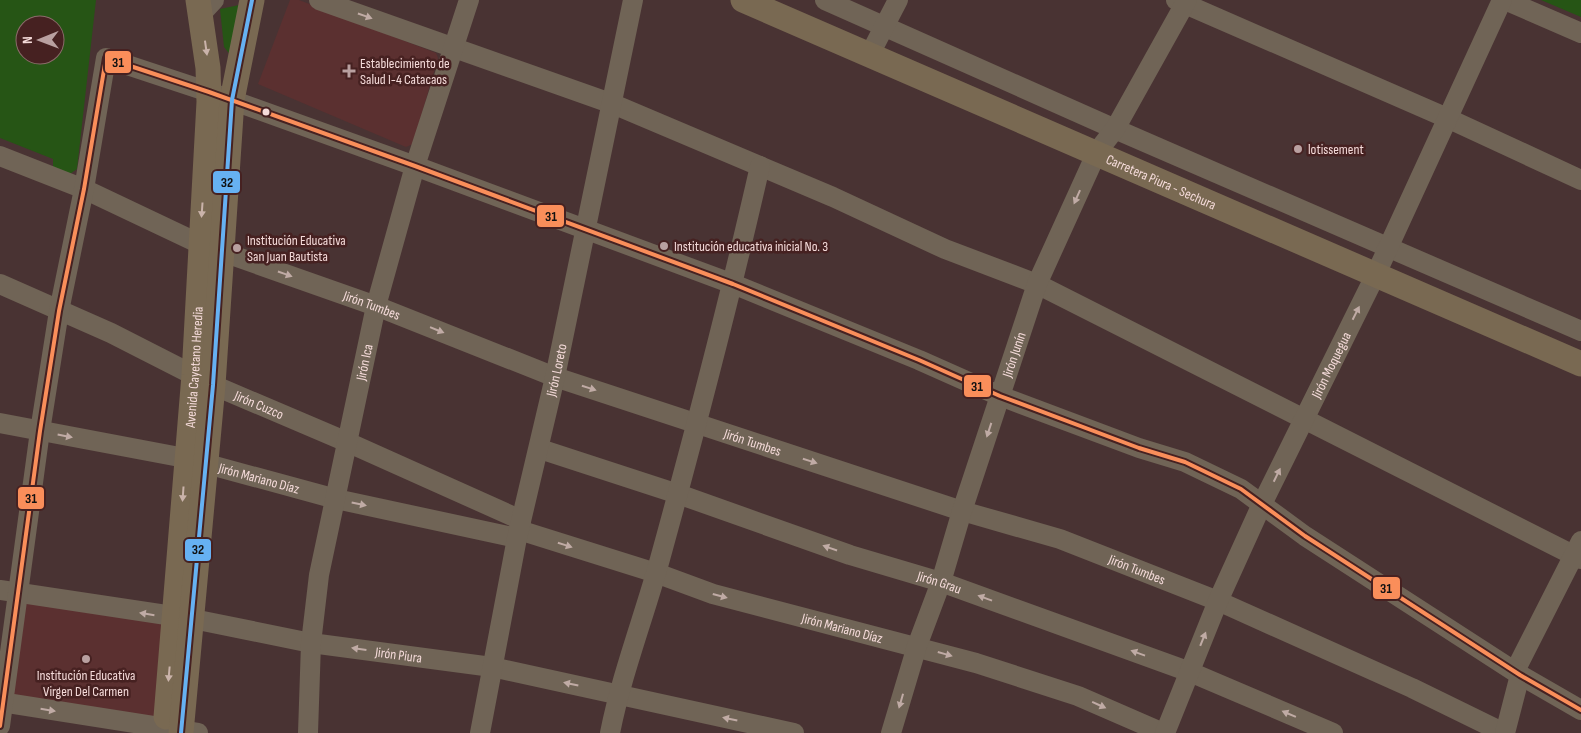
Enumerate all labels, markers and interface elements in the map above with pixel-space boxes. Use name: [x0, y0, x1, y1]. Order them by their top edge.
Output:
one-way arrow: [358, 12, 373, 20]
north arrow: [15, 15, 65, 65]
text: N: [19, 36, 36, 44]
one-way arrow: [202, 40, 210, 56]
line badge: 31: [104, 50, 132, 74]
text: 31: [112, 54, 124, 71]
place label: Establecimiento de Salud I-4 Catacaos: [360, 55, 450, 88]
marker: Establecimiento de Salud I-4 Catacaos: [342, 64, 356, 78]
unlabelled marker: [261, 107, 271, 117]
place label: lotissement: [1308, 141, 1364, 158]
marker: lotissement: [1292, 143, 1304, 155]
street label: Carretera Piura - Sechura: [1103, 151, 1219, 213]
line badge: 32: [212, 170, 241, 194]
text: 32: [221, 174, 233, 191]
one-way arrow: [1073, 190, 1081, 204]
one-way arrow: [198, 202, 206, 218]
line badge: 31: [536, 204, 565, 228]
text: 31: [545, 208, 557, 225]
place label: Institución Educativa San Juan Bautista: [247, 232, 346, 265]
place label: Institución educativa inicial No. 3: [674, 238, 828, 255]
marker: Institución educativa inicial No. 3: [658, 240, 670, 252]
marker: Institución Educativa San Juan Bautista: [231, 242, 243, 254]
one-way arrow: [277, 271, 292, 278]
street label: Jirón Tumbes: [340, 287, 403, 324]
street label: Avenida Cayetano Heredia: [182, 306, 207, 429]
one-way arrow: [1352, 306, 1360, 321]
one-way arrow: [430, 326, 445, 334]
street label: Jirón Moquegua: [1307, 329, 1355, 402]
street label: Jirón Junín: [998, 330, 1030, 380]
street label: Jirón Loreto: [542, 342, 571, 399]
street label: Jirón Ica: [352, 343, 377, 383]
line badge: 31: [963, 374, 992, 398]
text: 31: [971, 378, 983, 395]
one-way arrow: [581, 385, 596, 392]
street label: Jirón Cuzco: [231, 387, 286, 423]
one-way arrow: [985, 423, 993, 438]
street label: Jirón Tumbes: [721, 425, 783, 460]
one-way arrow: [57, 432, 73, 440]
one-way arrow: [802, 458, 817, 465]
street label: Jirón Mariano Díaz: [216, 459, 301, 498]
one-way arrow: [1273, 468, 1281, 482]
line badge: 31: [17, 486, 45, 510]
one-way arrow: [178, 487, 186, 503]
text: 31: [25, 490, 37, 507]
one-way arrow: [352, 500, 367, 508]
line badge: 32: [184, 538, 212, 562]
text: 32: [192, 541, 204, 558]
one-way arrow: [558, 541, 573, 549]
one-way arrow: [823, 544, 838, 551]
street label: Jirón Tumbes: [1105, 551, 1168, 588]
street label: Jirón Grau: [914, 567, 964, 598]
line badge: 31: [1372, 576, 1401, 600]
text: 31: [1380, 580, 1392, 597]
one-way arrow: [712, 593, 727, 601]
one-way arrow: [977, 594, 992, 602]
one-way arrow: [139, 609, 155, 617]
street label: Jirón Mariano Díaz: [799, 609, 884, 647]
one-way arrow: [1200, 632, 1208, 646]
street label: Jirón Piura: [373, 643, 423, 667]
one-way arrow: [351, 645, 367, 653]
one-way arrow: [1130, 649, 1145, 657]
one-way arrow: [937, 651, 952, 659]
marker: Institución Educativa Virgen Del Carmen: [80, 653, 92, 665]
one-way arrow: [165, 666, 173, 682]
place label: Institución Educativa Virgen Del Carmen: [37, 667, 135, 700]
one-way arrow: [563, 680, 579, 688]
one-way arrow: [896, 694, 904, 709]
one-way arrow: [1092, 702, 1106, 710]
one-way arrow: [40, 706, 56, 714]
one-way arrow: [1282, 709, 1296, 717]
one-way arrow: [722, 715, 737, 723]

